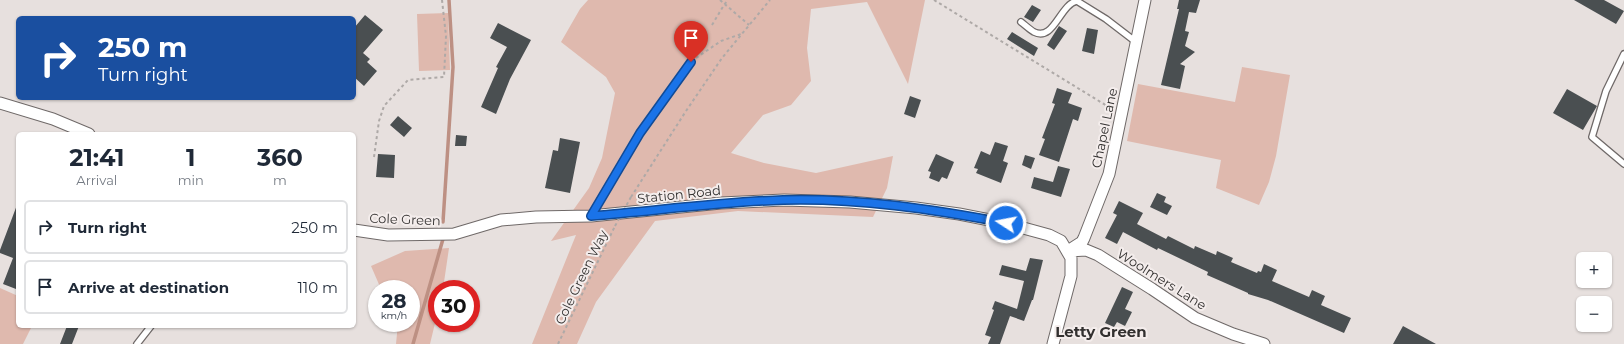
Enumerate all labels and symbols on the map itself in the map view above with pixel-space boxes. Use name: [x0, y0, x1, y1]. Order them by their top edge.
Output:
pin: [674, 21, 708, 62]
street label: Chapel Lane: [1088, 86, 1120, 169]
street label: Station Road: [636, 182, 722, 206]
position arrow: [985, 202, 1027, 244]
street label: Cole Green: [369, 210, 441, 228]
street label: Cole Green Way: [551, 226, 611, 327]
street label: Woolmers Lane: [1114, 245, 1210, 313]
speed limit sign: 30: [428, 280, 480, 332]
district label: Letty Green: [1055, 322, 1147, 341]

